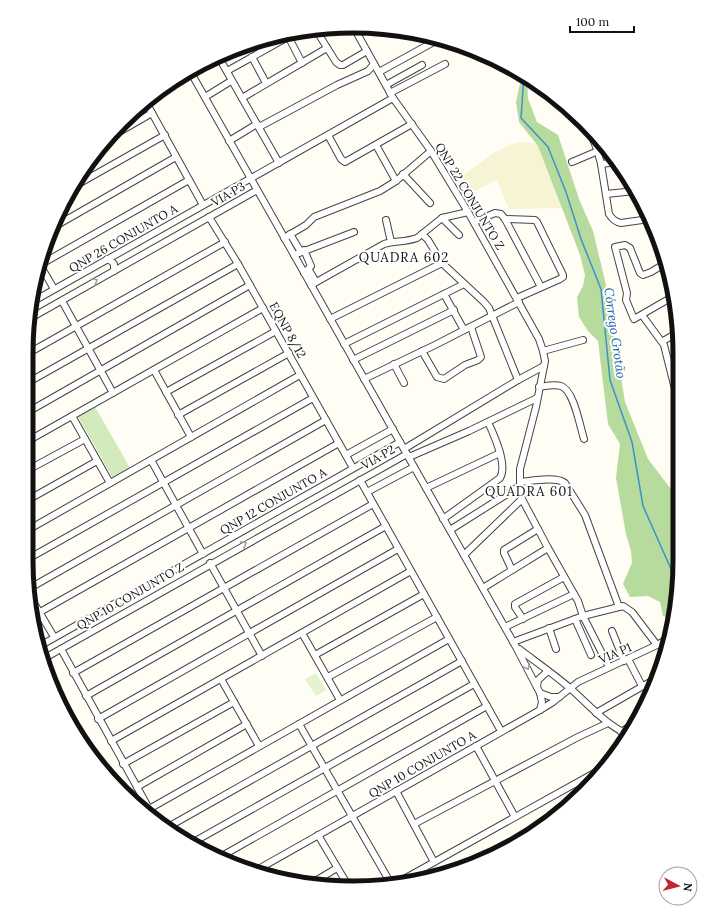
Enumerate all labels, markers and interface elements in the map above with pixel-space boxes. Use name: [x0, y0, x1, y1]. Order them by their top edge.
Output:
scale bar: [570, 8, 634, 34]
text: 100 m: [576, 14, 609, 29]
street label: QNP 22 CONJUNTO Z: [432, 140, 508, 252]
street label: VIA P3: [208, 178, 248, 210]
street label: QNP 26 CONJUNTO A: [66, 201, 180, 275]
district label: QUADRA 602: [359, 249, 449, 266]
one-way arrow: [91, 279, 99, 286]
water label: Córrego Grotão: [600, 287, 630, 380]
street label: EQNP 8/12: [266, 299, 310, 361]
street label: VIA P2: [358, 441, 397, 473]
street label: QNP 12 CONJUNTO A: [217, 464, 329, 538]
district label: QUADRA 601: [485, 483, 573, 500]
one-way arrow: [240, 542, 247, 549]
street label: QNP 10 CONJUNTO Z: [74, 559, 186, 633]
street label: VIA P1: [595, 639, 634, 667]
one-way arrow: [522, 663, 529, 670]
street label: QNP 10 CONJUNTO A: [366, 727, 479, 801]
north arrow: [658, 866, 698, 906]
text: N: [680, 882, 695, 893]

